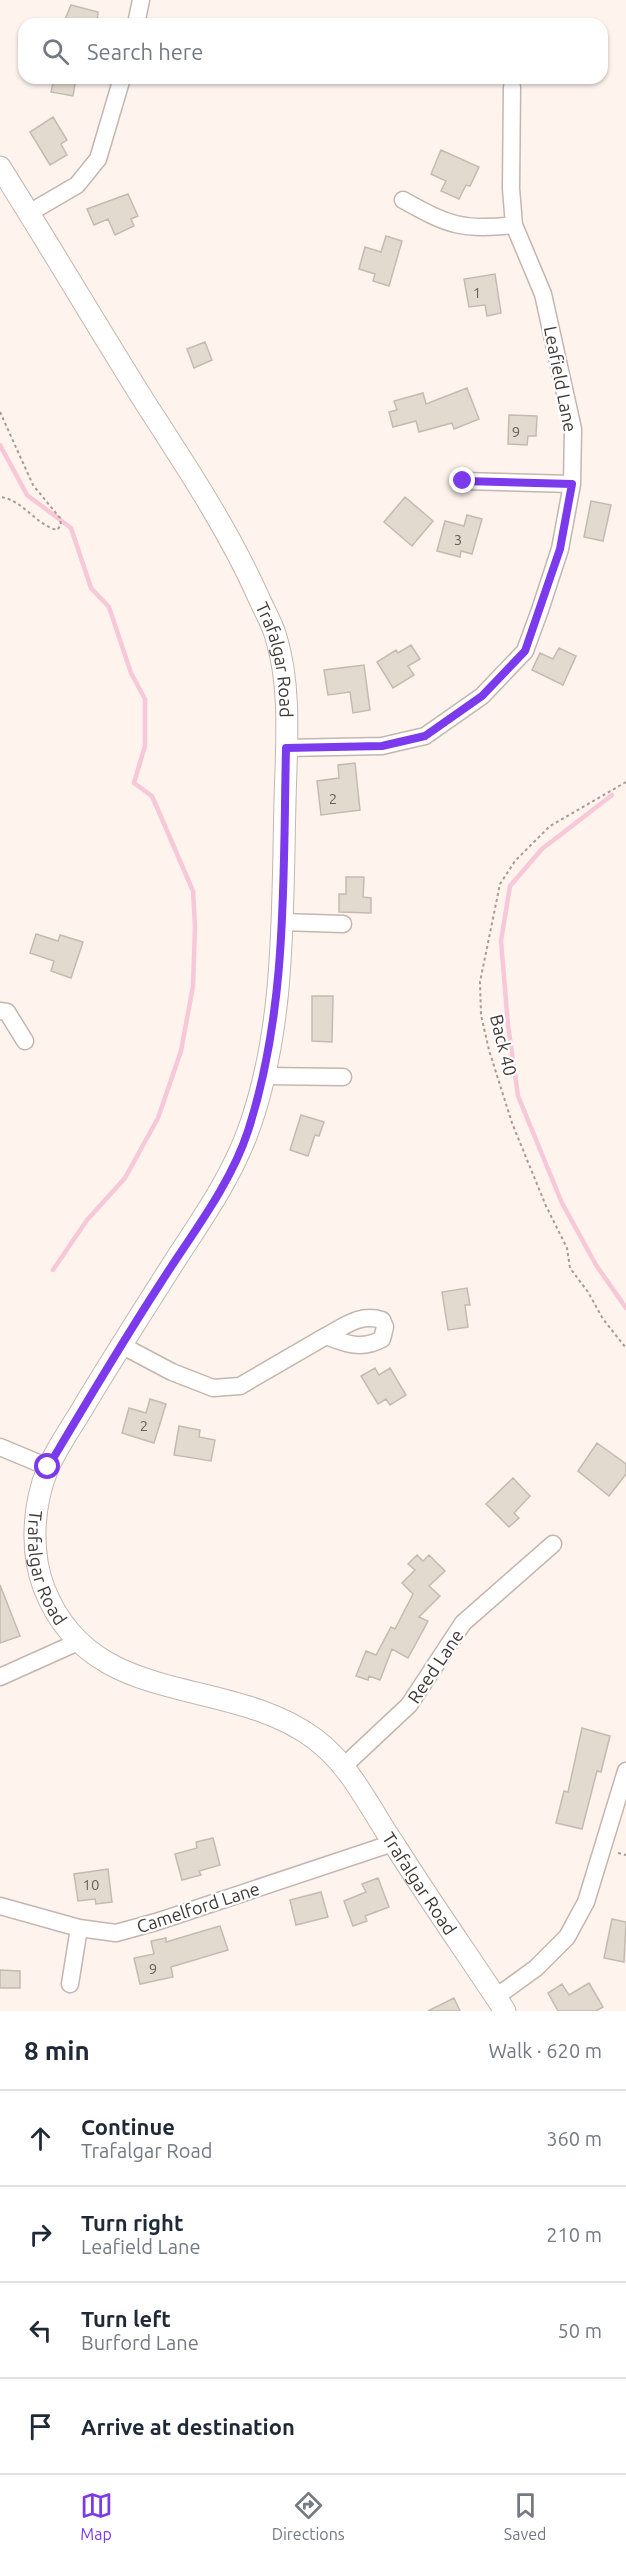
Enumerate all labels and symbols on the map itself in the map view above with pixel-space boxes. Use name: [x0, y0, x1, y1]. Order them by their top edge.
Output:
house number: 1: [473, 284, 481, 301]
street label: Leafield Lane: [541, 324, 581, 434]
house number: 9: [512, 423, 520, 440]
route end: [449, 467, 475, 493]
house number: 3: [454, 531, 462, 548]
street label: Trafalgar Road: [252, 599, 297, 718]
house number: 2: [329, 790, 337, 807]
street label: Back 40: [487, 1012, 521, 1078]
house number: 2: [140, 1417, 148, 1434]
route start: [34, 1453, 60, 1479]
street label: Trafalgar Road: [25, 1509, 71, 1629]
street label: Reed Lane: [403, 1625, 467, 1707]
street label: Trafalgar Road: [379, 1828, 461, 1938]
house number: 10: [83, 1876, 99, 1893]
street label: Camelford Lane: [134, 1878, 262, 1936]
house number: 9: [149, 1960, 157, 1977]

